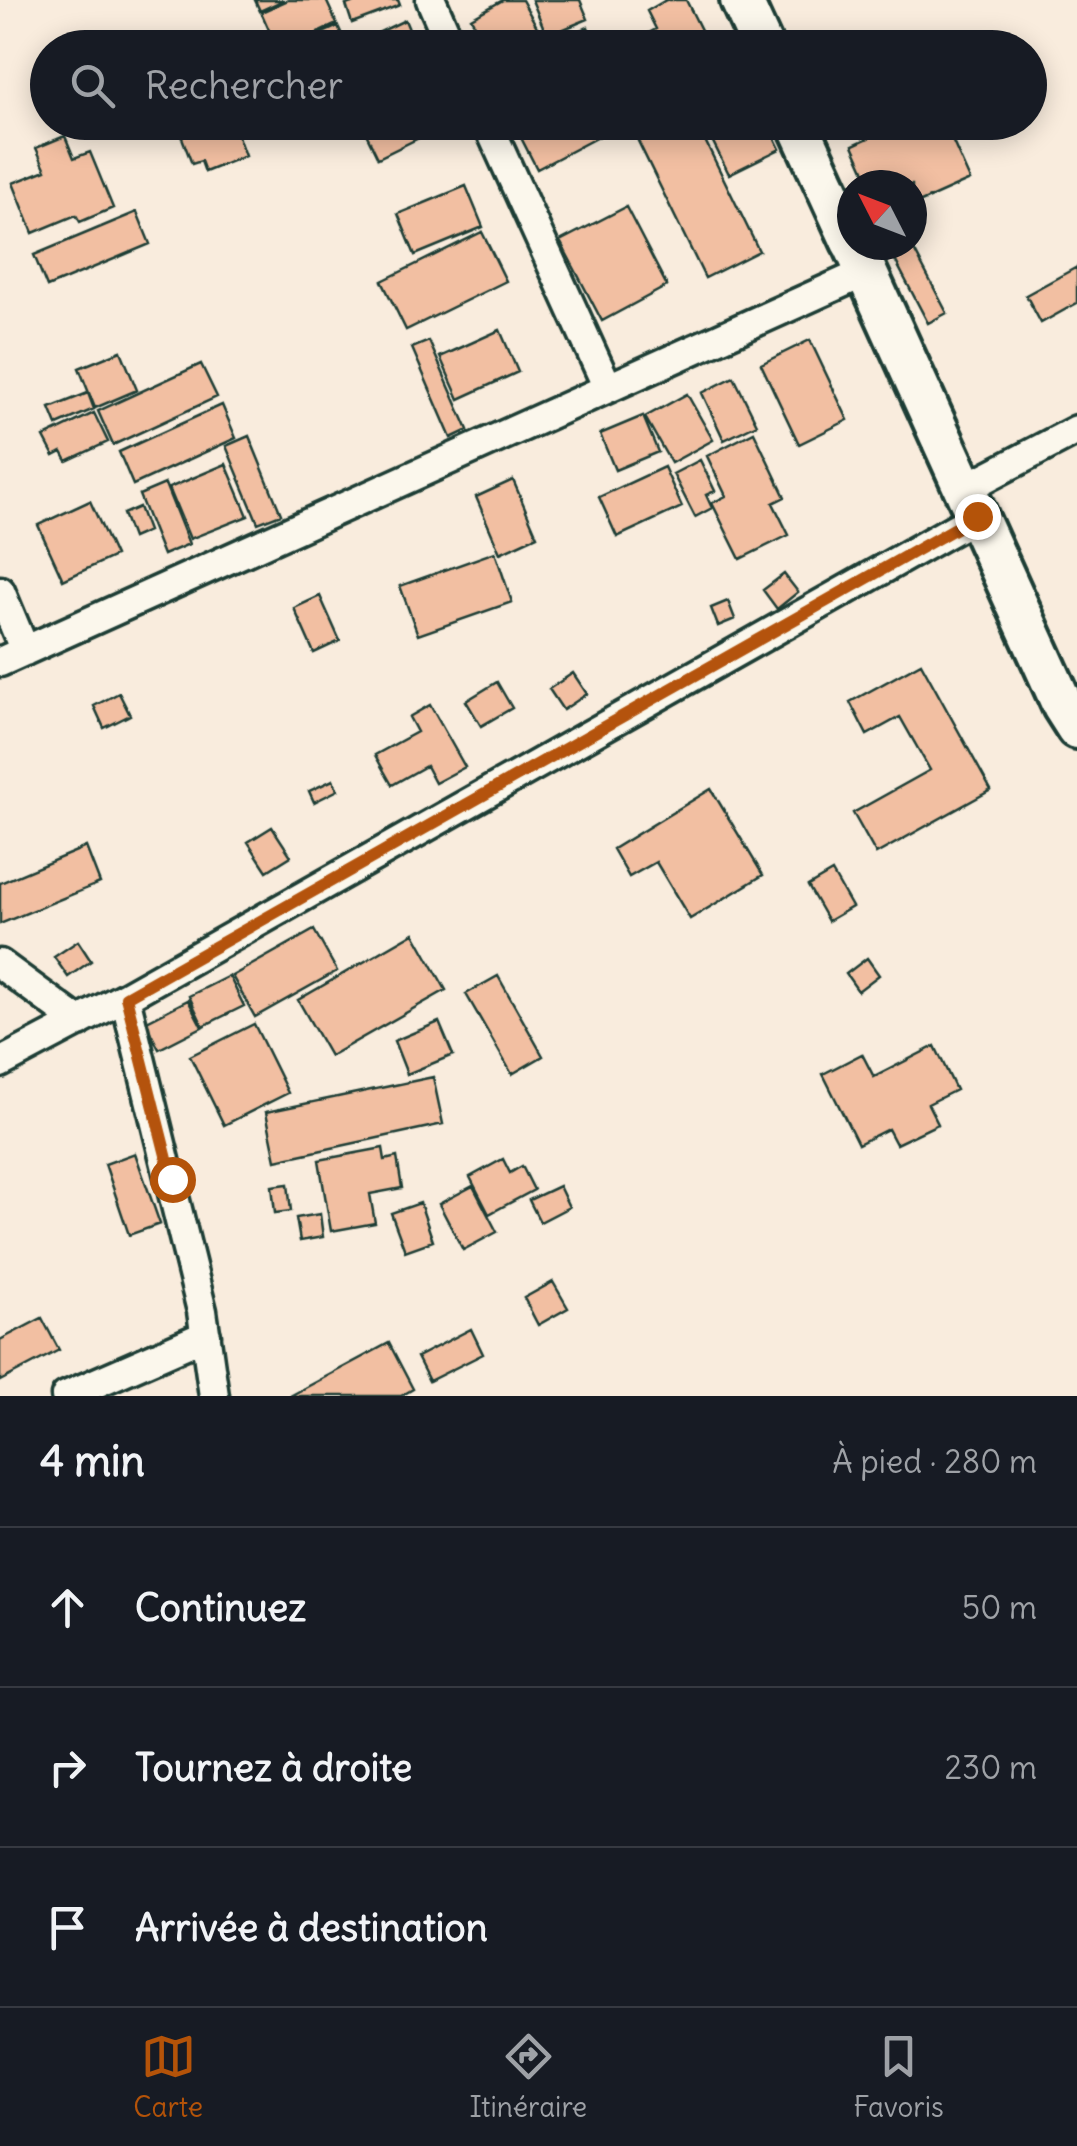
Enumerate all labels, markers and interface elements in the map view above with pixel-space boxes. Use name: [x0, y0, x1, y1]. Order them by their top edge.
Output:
search box: [30, 30, 1047, 140]
icon: search: [65, 58, 120, 113]
text: Rechercher: [145, 62, 343, 109]
north arrow: [837, 170, 927, 260]
route end: [955, 494, 1001, 540]
route start: [150, 1157, 196, 1203]
text: 4 min: [40, 1435, 145, 1487]
text: À pied · 280 m: [832, 1441, 1037, 1482]
icon: ahead: [40, 1580, 95, 1635]
text: Continuez: [135, 1584, 306, 1631]
text: 50 m: [962, 1587, 1037, 1628]
icon: right: [40, 1740, 95, 1795]
text: Tournez à droite: [135, 1744, 412, 1791]
text: 230 m: [945, 1747, 1037, 1788]
icon: arrive: [40, 1900, 95, 1955]
text: Arrivée à destination: [135, 1904, 488, 1951]
tab: Carte: [133, 2029, 203, 2125]
tab: Itinéraire: [469, 2029, 587, 2125]
tab: Favoris: [854, 2029, 944, 2125]

